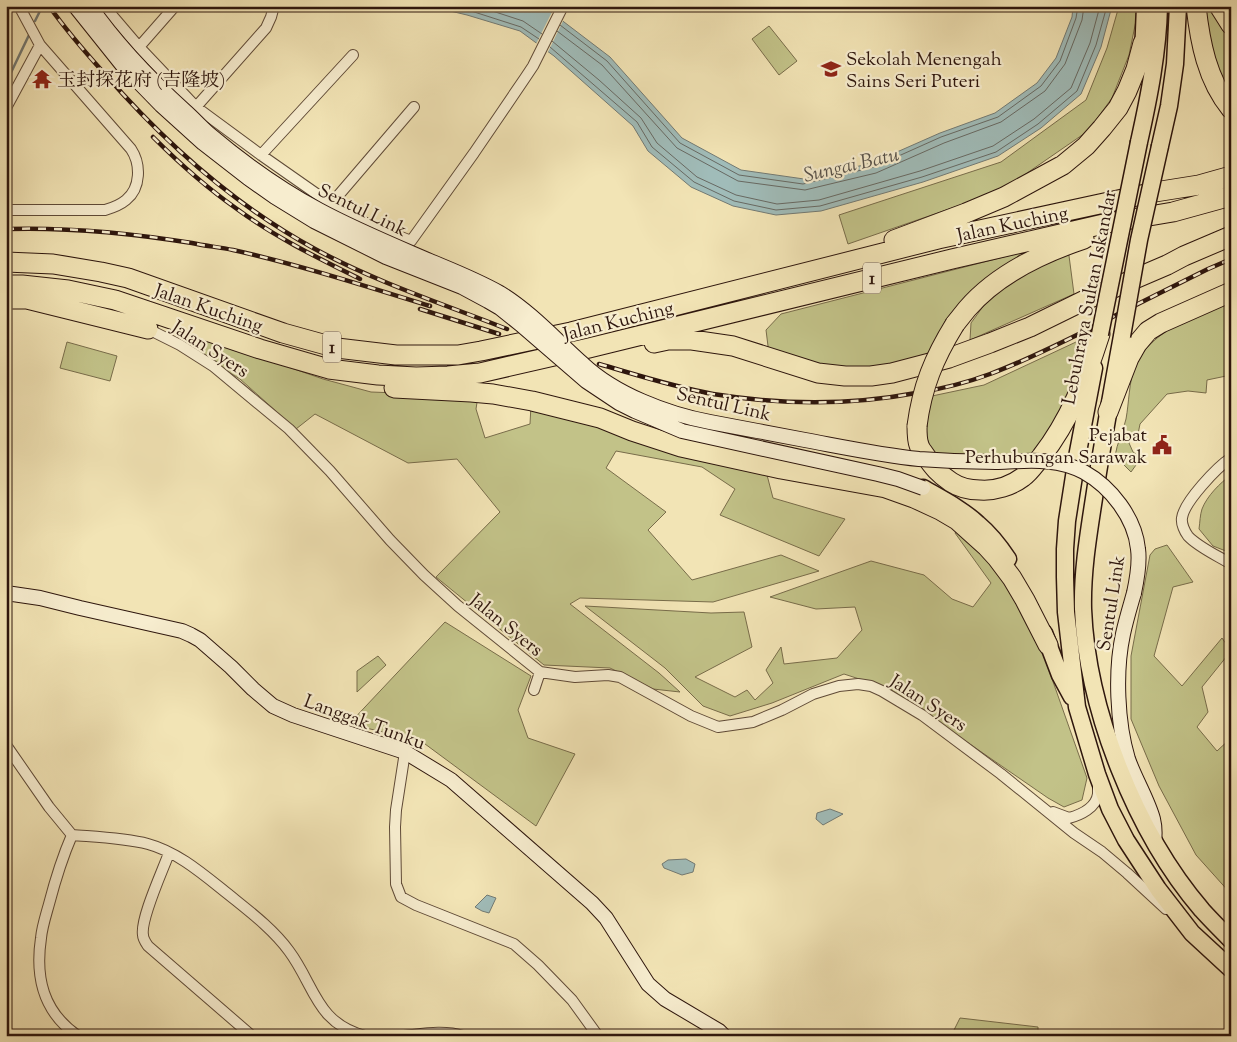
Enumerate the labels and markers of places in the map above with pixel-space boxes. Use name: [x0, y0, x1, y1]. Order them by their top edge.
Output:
place label: Sekolah Menengah Sains Seri Puteri: [846, 47, 1002, 96]
school or university icon: Sekolah Menengah Sains Seri Puteri: [820, 58, 842, 80]
temple icon: 玉封探花府 (吉隆坡): [31, 68, 53, 90]
place label: 玉封探花府 (吉隆坡): [57, 68, 225, 95]
place label: Pejabat Perhubungan Sarawak: [965, 423, 1148, 472]
public building icon: Pejabat Perhubungan Sarawak: [1151, 434, 1173, 456]

